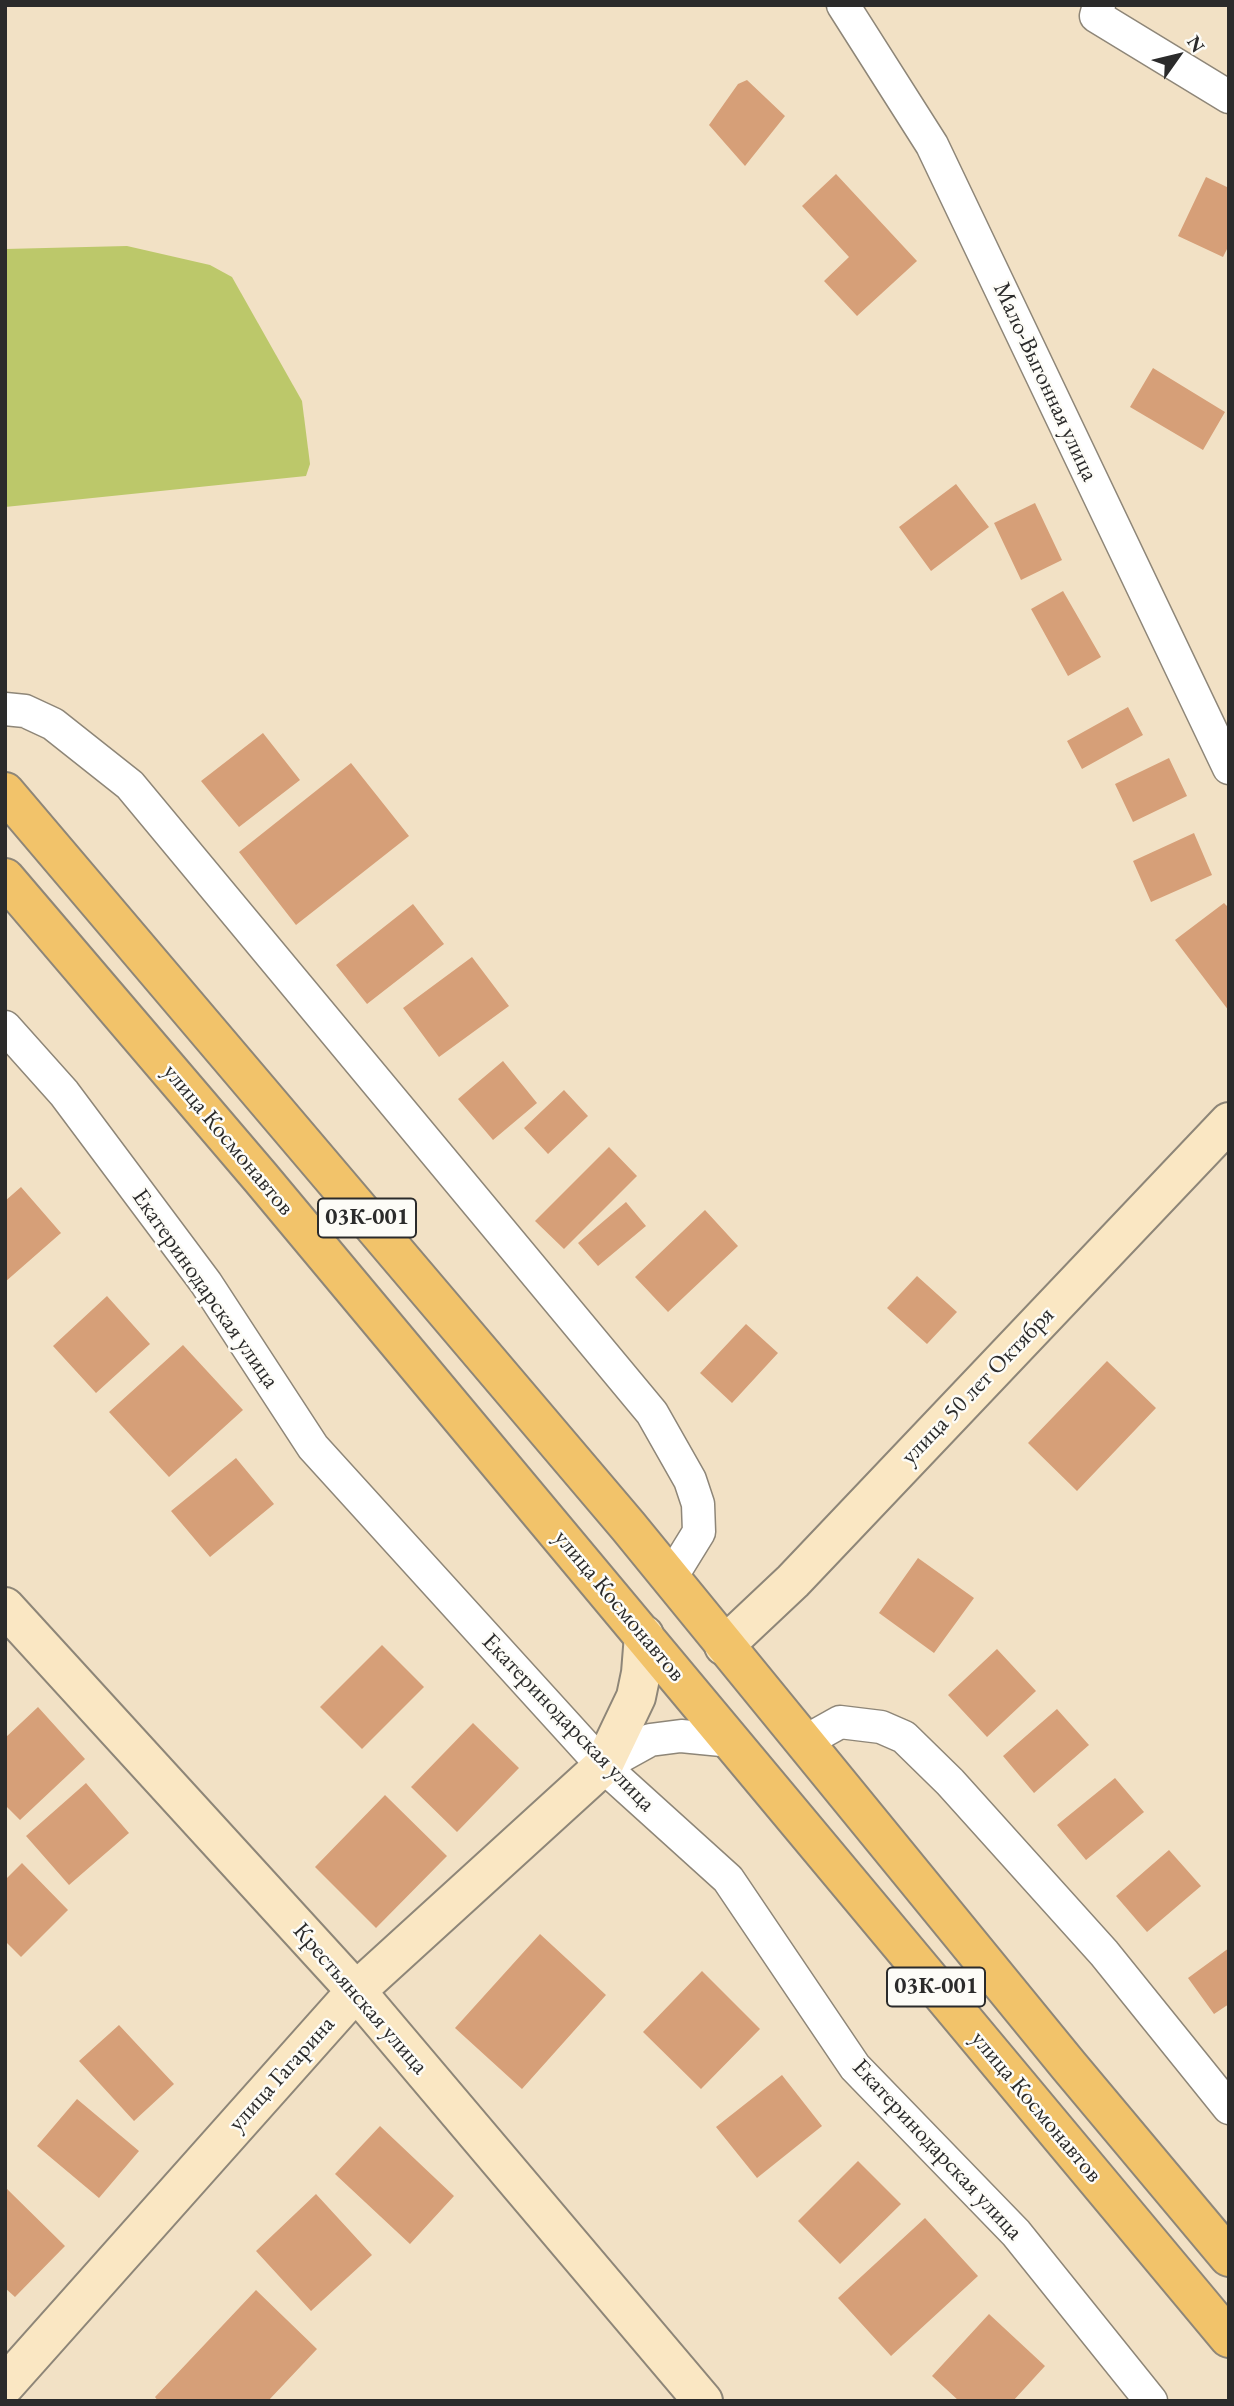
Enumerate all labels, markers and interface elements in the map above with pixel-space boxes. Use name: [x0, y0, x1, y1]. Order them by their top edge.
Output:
north arrow: [1143, 21, 1213, 91]
text: N: [1181, 31, 1210, 57]
street label: Мало-Выгонная улица: [986, 278, 1104, 486]
street label: улица Космонавтов: [156, 1058, 300, 1222]
street label: Екатеринодарская улица: [125, 1184, 285, 1394]
road number: 03К-001: [318, 1198, 416, 1238]
street label: улица 50 лет Октября: [895, 1301, 1061, 1471]
street label: улица Космонавтов: [547, 1524, 691, 1688]
street label: Екатеринодарская улица: [475, 1628, 661, 1818]
street label: Крестьянская улица: [286, 1917, 434, 2081]
road number: 03К-001: [887, 1968, 985, 2006]
street label: улица Гагарина: [223, 2010, 341, 2138]
street label: улица Космонавтов: [964, 2025, 1108, 2189]
street label: Екатеринодарская улица: [846, 2054, 1028, 2246]

